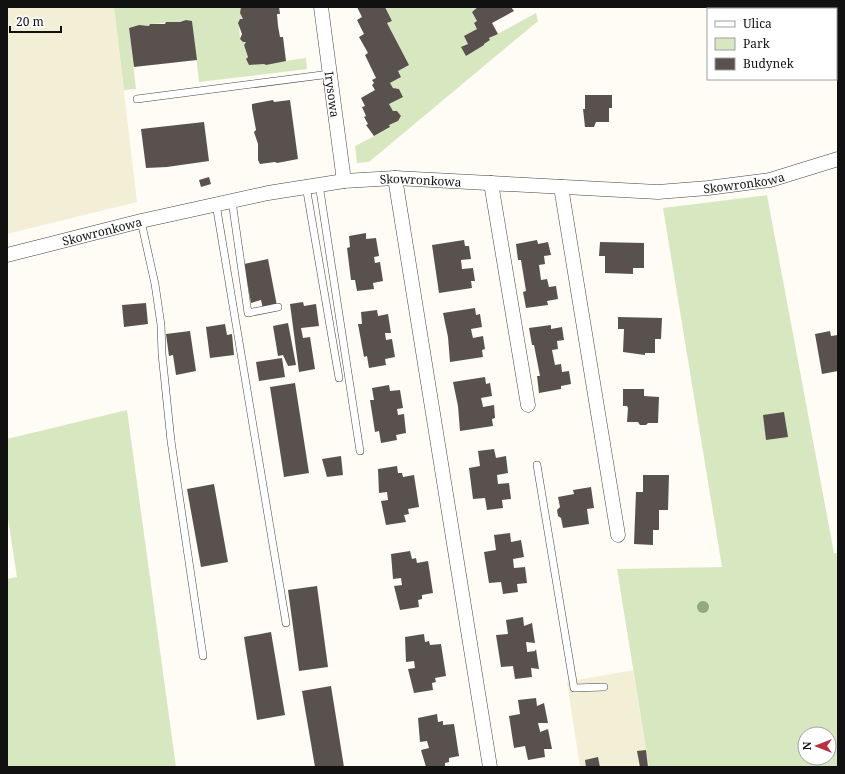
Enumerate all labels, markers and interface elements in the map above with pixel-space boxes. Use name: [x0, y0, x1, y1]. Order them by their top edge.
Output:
scale bar: [10, 8, 61, 34]
legend: [707, 8, 837, 80]
text: 20 m: [16, 13, 44, 30]
text: Ulica: [743, 15, 772, 32]
text: Park: [743, 35, 771, 52]
text: Budynek: [743, 55, 795, 72]
street label: Irysowa: [321, 70, 344, 119]
street label: Skowronkowa: [703, 168, 787, 197]
street label: Skowronkowa: [379, 169, 462, 190]
street label: Skowronkowa: [60, 213, 144, 249]
north arrow: [797, 726, 837, 766]
text: N: [799, 741, 814, 750]

